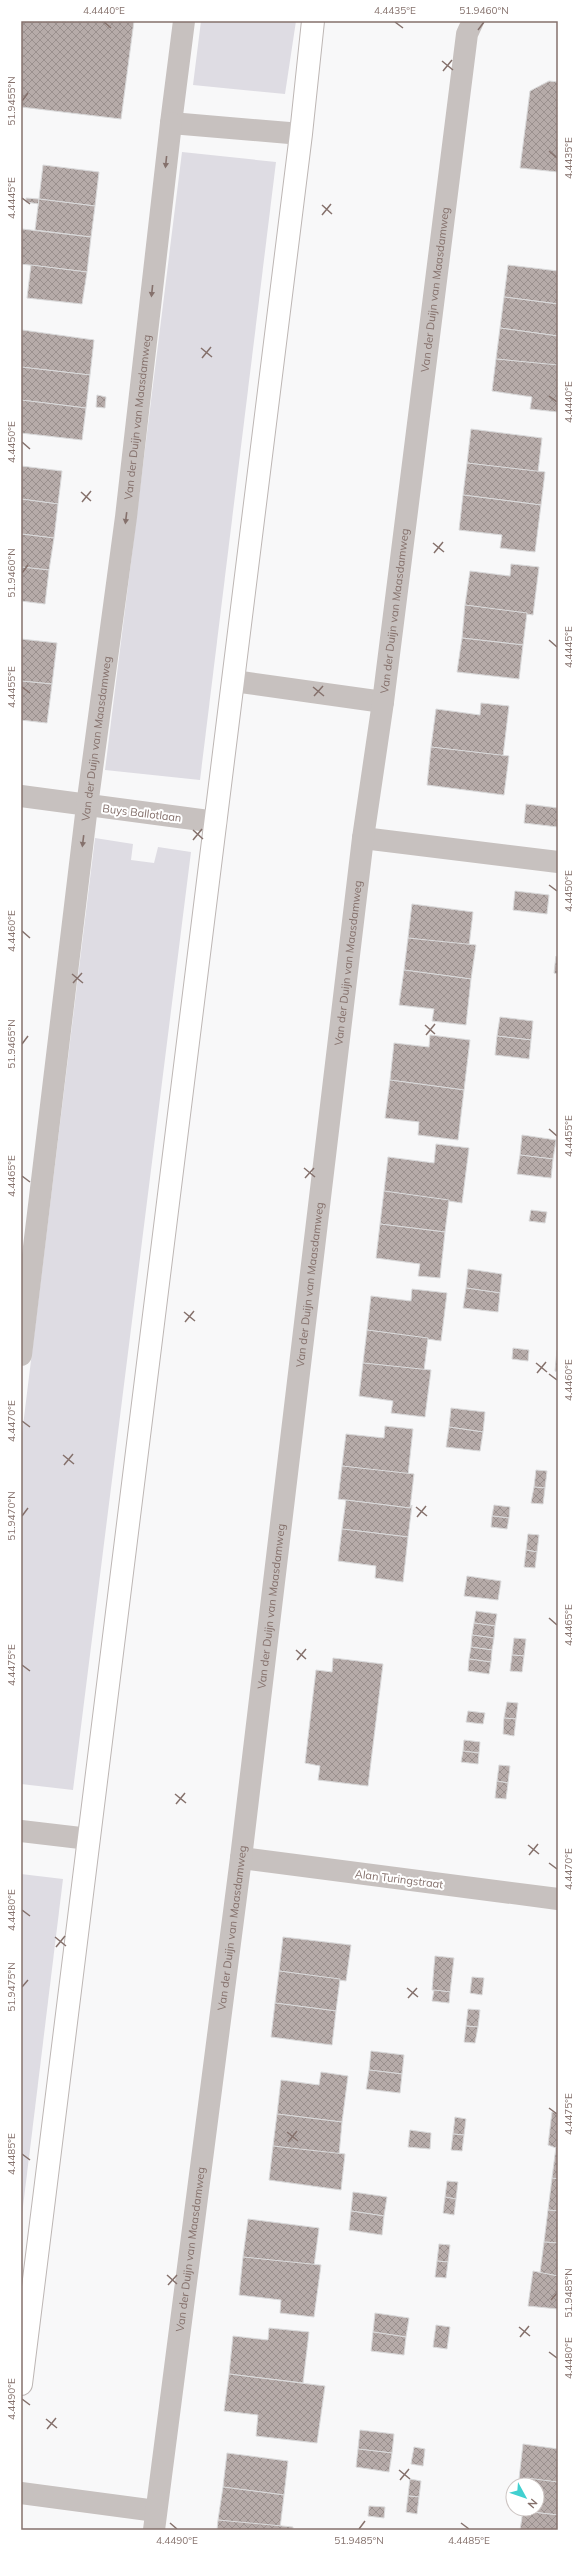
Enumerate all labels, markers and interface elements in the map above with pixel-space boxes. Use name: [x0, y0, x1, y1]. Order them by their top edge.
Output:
text: 4.4440°E: [83, 4, 125, 17]
text: 4.4435°E: [374, 4, 416, 17]
text: 51.9460°N: [459, 4, 509, 17]
text: 51.9455°N: [5, 76, 18, 126]
text: 4.4435°E: [562, 137, 575, 179]
one-way arrow: [163, 156, 169, 168]
text: 4.4445°E: [5, 177, 18, 219]
street label: Van der Duijn van Maasdamweg: [418, 206, 452, 373]
one-way arrow: [148, 285, 155, 297]
street label: Van der Duijn van Maasdamweg: [121, 334, 154, 501]
text: 4.4440°E: [562, 381, 575, 423]
text: 4.4450°E: [5, 421, 18, 463]
one-way arrow: [123, 511, 129, 524]
street label: Van der Duijn van Maasdamweg: [377, 528, 412, 694]
text: 51.9460°N: [5, 548, 18, 598]
text: 4.4445°E: [562, 626, 575, 668]
street label: Van der Duijn van Maasdamweg: [78, 655, 114, 822]
text: 4.4455°E: [5, 666, 18, 708]
street label: Buys Ballotlaan: [102, 801, 182, 825]
one-way arrow: [80, 835, 86, 847]
text: 4.4450°E: [562, 870, 575, 912]
street label: Van der Duijn van Maasdamweg: [331, 880, 365, 1046]
text: 4.4460°E: [5, 910, 18, 952]
text: 51.9465°N: [5, 1019, 18, 1069]
text: 4.4455°E: [562, 1115, 575, 1157]
text: 4.4465°E: [5, 1155, 18, 1197]
street label: Van der Duijn van Maasdamweg: [293, 1201, 326, 1368]
text: 4.4460°E: [562, 1359, 575, 1401]
text: 4.4470°E: [5, 1400, 18, 1442]
text: 51.9470°N: [5, 1491, 18, 1541]
street label: Van der Duijn van Maasdamweg: [254, 1523, 288, 1690]
text: 4.4465°E: [562, 1604, 575, 1646]
text: 4.4475°E: [5, 1644, 18, 1686]
street label: Van der Duijn van Maasdamweg: [214, 1845, 249, 2011]
text: 4.4470°E: [562, 1848, 575, 1890]
street label: Alan Turingstraat: [354, 1867, 444, 1891]
text: 4.4480°E: [5, 1889, 18, 1931]
text: 51.9475°N: [5, 1962, 18, 2012]
text: 4.4475°E: [562, 2093, 575, 2135]
text: 4.4485°E: [5, 2133, 18, 2175]
street label: Van der Duijn van Maasdamweg: [173, 2166, 208, 2333]
text: 51.9485°N: [562, 2268, 575, 2318]
text: 4.4480°E: [562, 2337, 575, 2379]
text: 4.4490°E: [5, 2378, 18, 2420]
north arrow: [505, 2477, 545, 2517]
text: N: [525, 2496, 541, 2511]
text: 4.4490°E: [156, 2534, 198, 2547]
text: 51.9485°N: [334, 2534, 384, 2547]
text: 4.4485°E: [448, 2534, 490, 2547]

